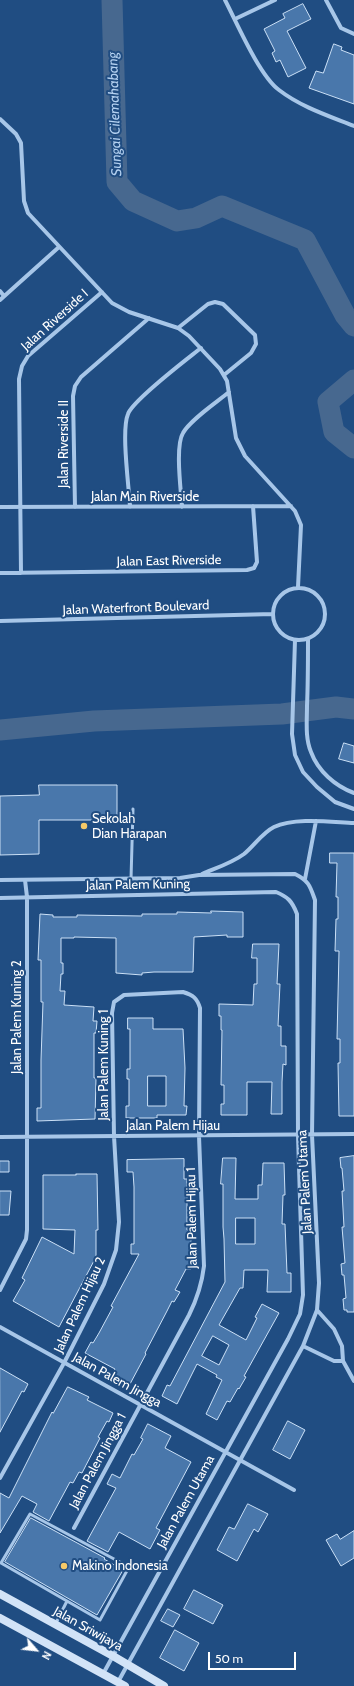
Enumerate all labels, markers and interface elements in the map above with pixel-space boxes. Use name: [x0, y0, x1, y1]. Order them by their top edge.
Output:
water label: Sungai Cilemahabang: [104, 52, 126, 176]
street label: Jalan Riverside I: [18, 286, 92, 354]
street label: Jalan Riverside II: [56, 400, 72, 488]
street label: Jalan Main Riverside: [91, 489, 199, 505]
street label: Jalan East Riverside: [117, 552, 221, 570]
street label: Jalan Waterfront Boulevard: [62, 598, 210, 618]
place label: Sekolah Dian Harapan: [92, 811, 167, 842]
marker: Sekolah Dian Harapan: [79, 821, 89, 831]
street label: Jalan Palem Kuning: [86, 876, 190, 894]
street label: Jalan Palem Kuning 2: [9, 960, 25, 1074]
street label: Jalan Palem Kuning 1: [96, 1009, 112, 1121]
street label: Jalan Palem Hijau: [126, 1118, 220, 1134]
street label: Jalan Palem Utama: [294, 1130, 316, 1234]
street label: Jalan Palem Hijau 1: [183, 1167, 201, 1269]
street label: Jalan Palem Hijau 2: [51, 1255, 109, 1355]
street label: Jalan Palem Jingga: [70, 1349, 164, 1411]
street label: Jalan Palem Jingga 1: [66, 1411, 130, 1511]
street label: Jalan Palem Utama: [154, 1453, 218, 1551]
place label: Makino Indonesia: [72, 1558, 168, 1574]
marker: Makino Indonesia: [59, 1561, 69, 1571]
street label: Jalan Sriwijaya: [51, 1604, 125, 1654]
north arrow: [16, 1630, 56, 1670]
scale bar: [210, 1644, 298, 1670]
text: N: [39, 1649, 55, 1662]
text: 50 m: [215, 1651, 243, 1666]

